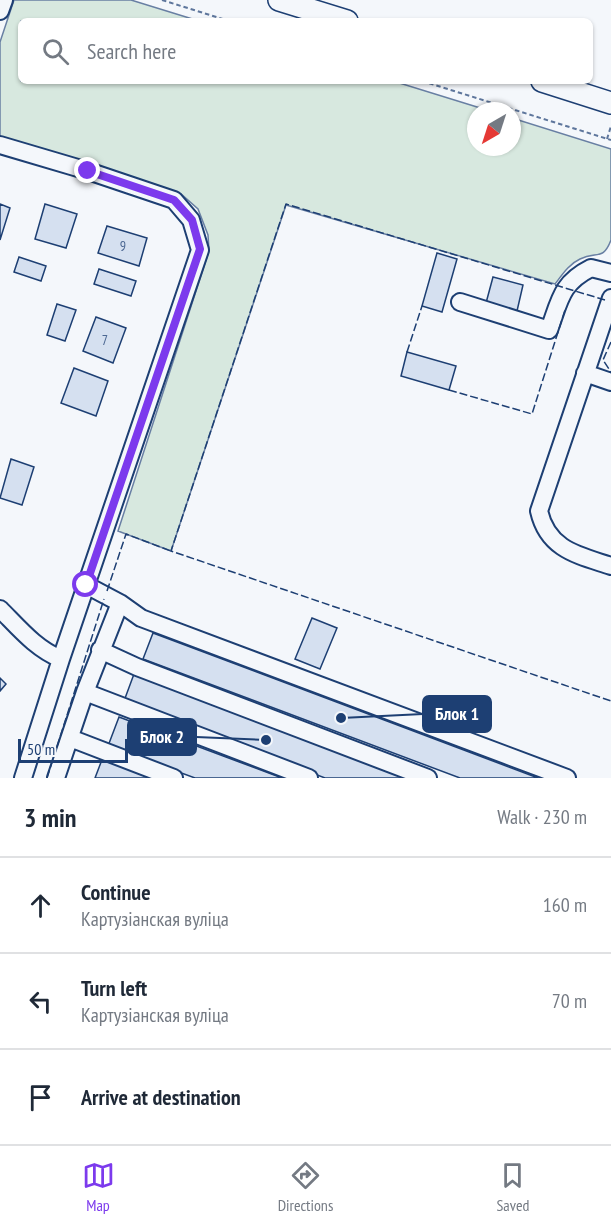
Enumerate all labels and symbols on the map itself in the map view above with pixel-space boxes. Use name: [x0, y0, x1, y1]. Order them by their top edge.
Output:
north arrow: [467, 102, 521, 156]
route end: [74, 157, 100, 183]
house number: 9: [120, 237, 126, 255]
house number: 7: [102, 331, 108, 349]
route start: [72, 571, 98, 597]
callout: Блок 1: [423, 696, 491, 732]
text: Блок 1: [435, 702, 479, 725]
callout: Блок 2: [128, 719, 196, 755]
text: Блок 2: [140, 725, 184, 748]
scale bar: [18, 736, 128, 764]

